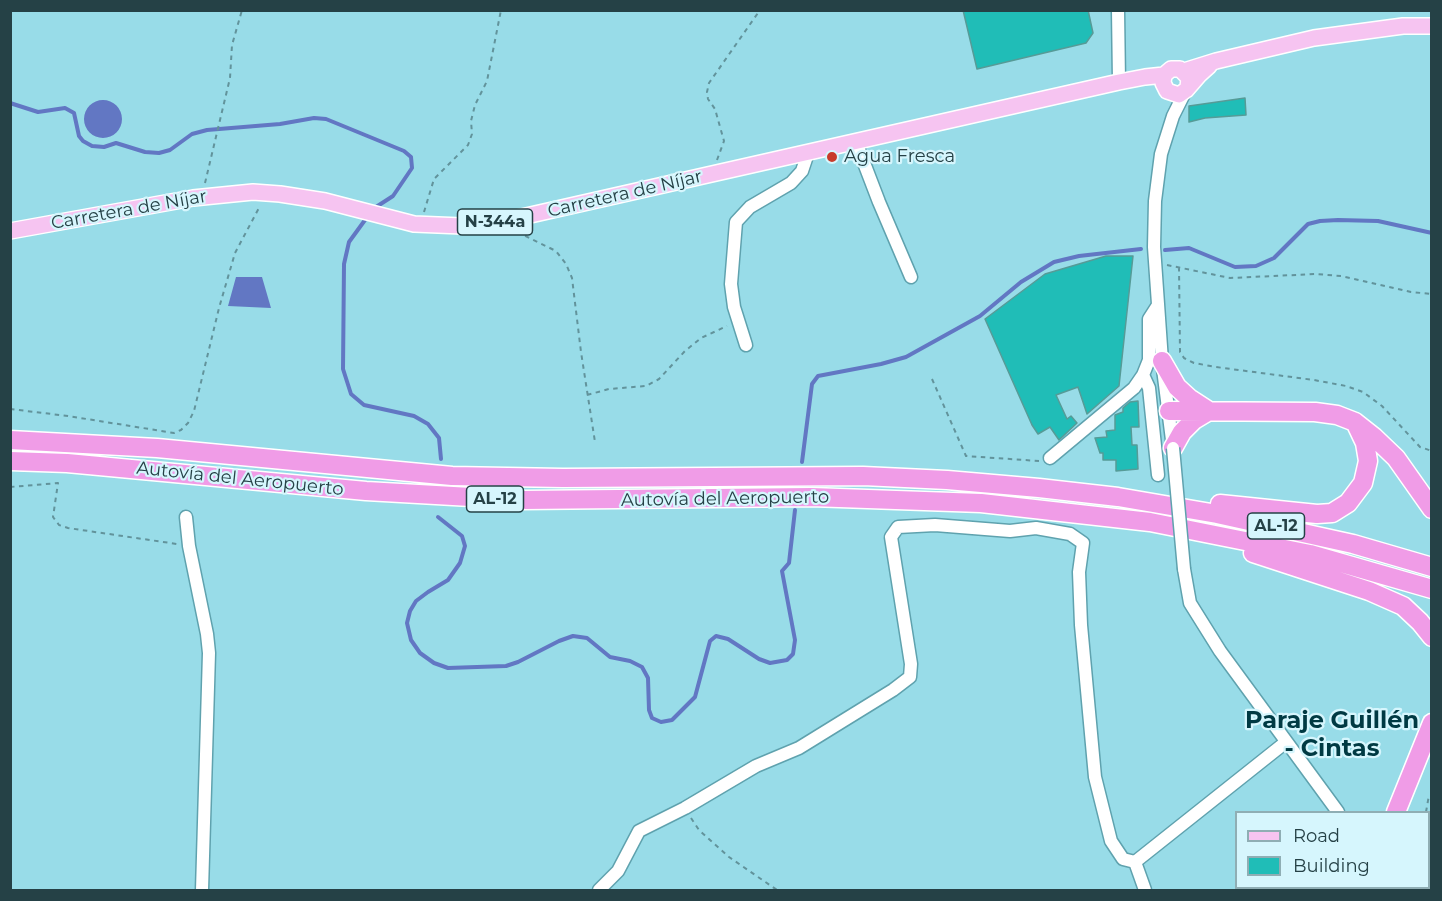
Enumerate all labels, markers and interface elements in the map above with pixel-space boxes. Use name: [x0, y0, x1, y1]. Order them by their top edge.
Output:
place label: Agua Fresca: [844, 146, 955, 168]
marker: Agua Fresca: [825, 150, 839, 164]
street label: Carretera de Níjar: [546, 166, 704, 222]
street label: Carretera de Níjar: [49, 186, 209, 234]
road number: N-344a: [458, 209, 532, 235]
street label: Autovía del Aeropuerto: [135, 457, 345, 501]
road number: AL-12: [466, 486, 524, 512]
street label: Autovía del Aeropuerto: [621, 486, 829, 512]
road number: AL-12: [1248, 513, 1304, 539]
district label: Paraje Guillén - Cintas: [1245, 707, 1419, 763]
legend: [1235, 811, 1430, 889]
text: Road: [1293, 825, 1340, 847]
text: Building: [1293, 855, 1370, 877]

